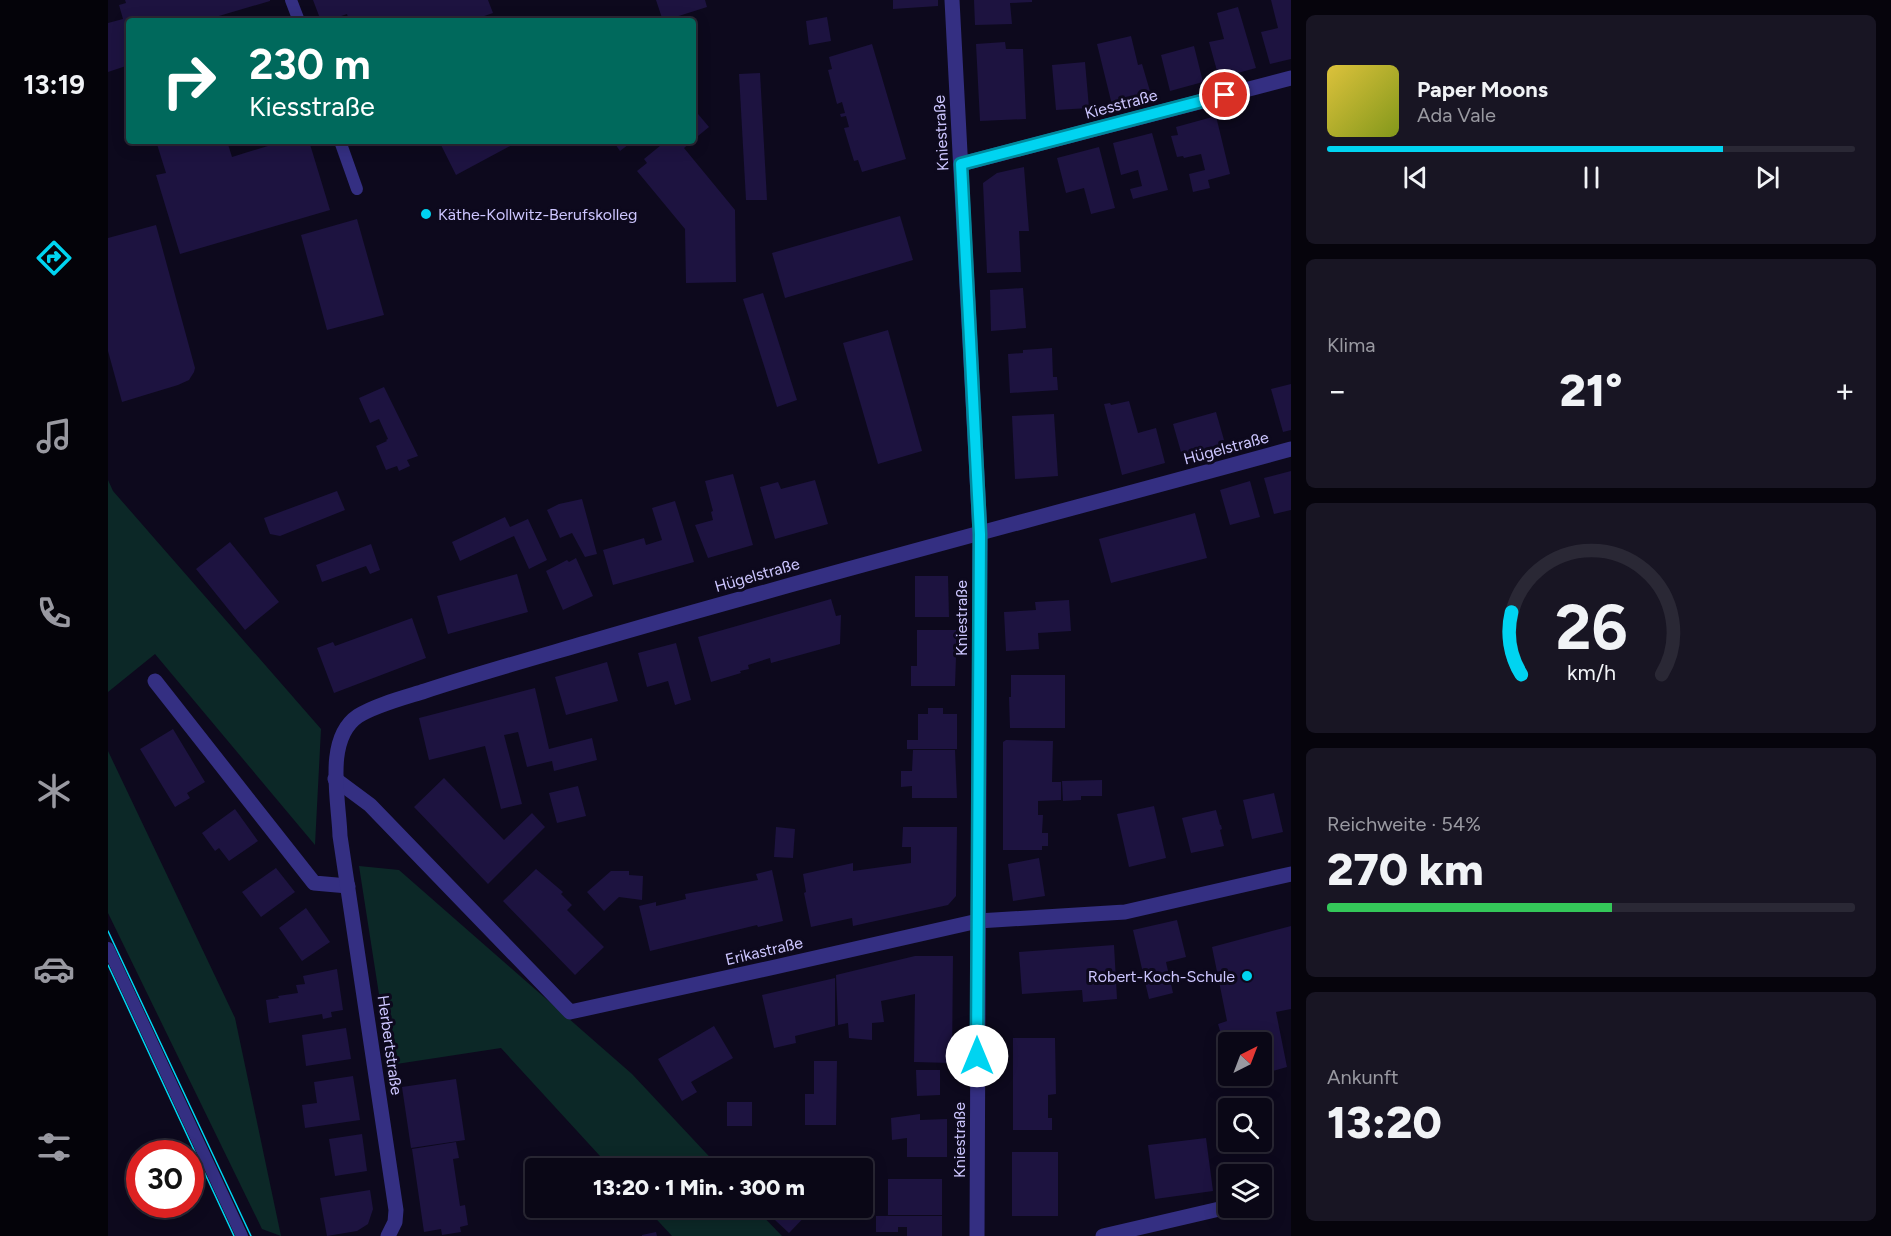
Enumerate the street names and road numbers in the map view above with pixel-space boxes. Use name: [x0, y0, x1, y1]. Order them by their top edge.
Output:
street label: Kiesstraße: [1083, 85, 1160, 123]
street label: Kniestraße: [930, 94, 952, 171]
street label: Hügelstraße: [1181, 427, 1271, 468]
street label: Hügelstraße: [712, 554, 802, 596]
street label: Kniestraße: [952, 580, 971, 656]
street label: Erikastraße: [723, 933, 805, 969]
street label: Herbertstraße: [374, 994, 406, 1096]
street label: Kniestraße: [950, 1102, 969, 1178]

